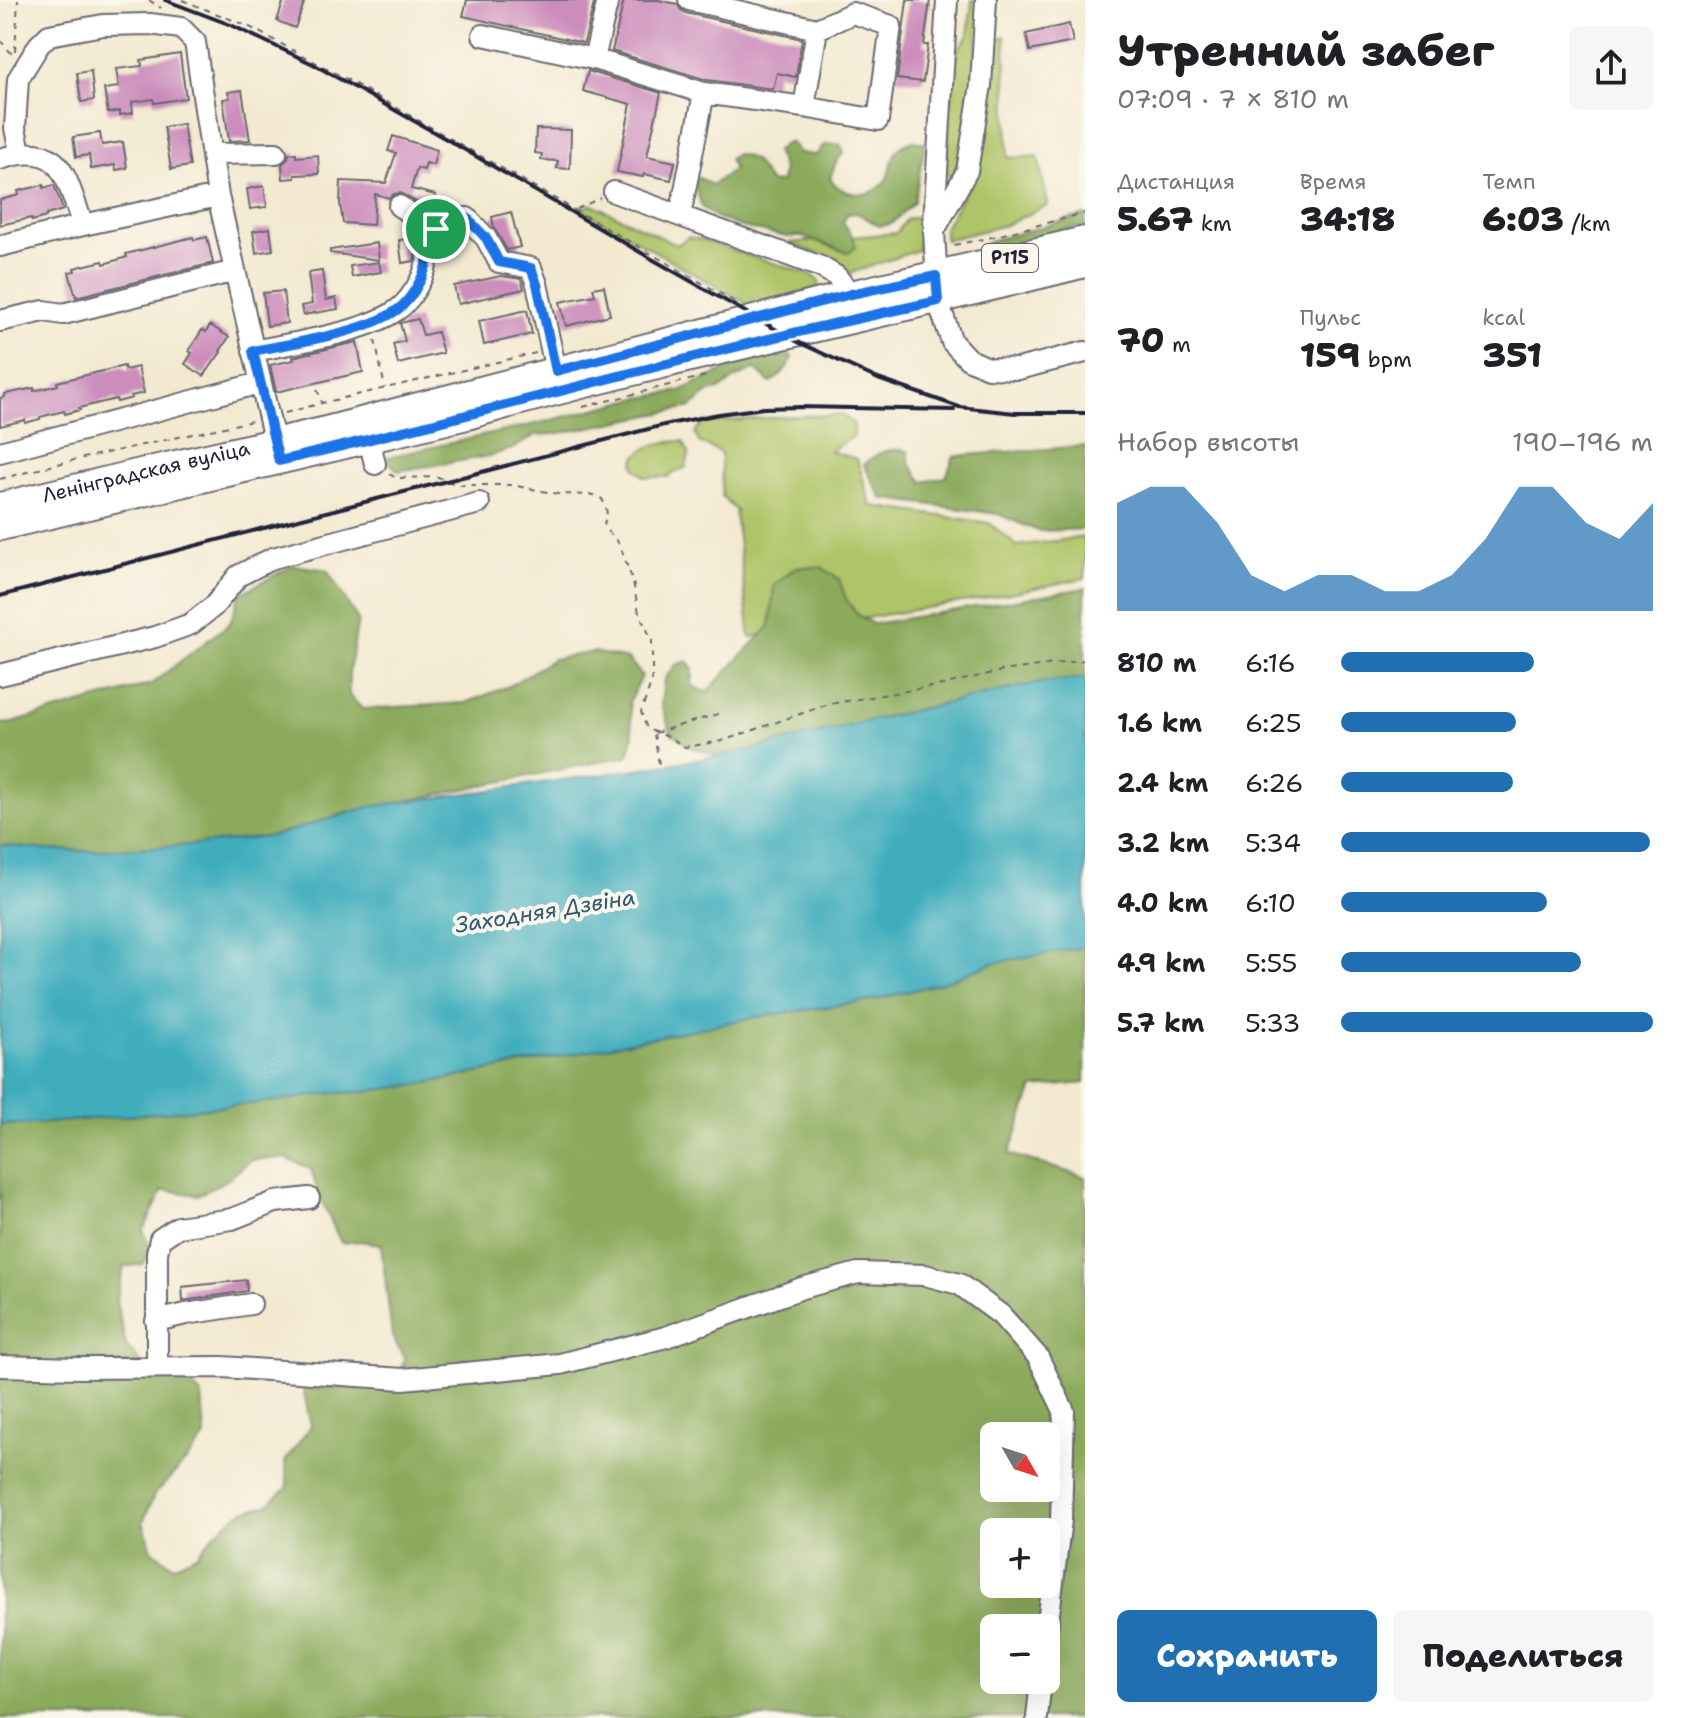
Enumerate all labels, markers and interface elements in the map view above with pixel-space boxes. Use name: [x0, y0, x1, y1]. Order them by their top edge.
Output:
text: Утренний забег: [1117, 21, 1495, 80]
button: share: [1569, 26, 1653, 110]
text: 07:09 · 7 × 810 m: [1117, 81, 1349, 116]
text: Дистанция: [1117, 167, 1235, 196]
text: Время: [1300, 167, 1367, 196]
text: Темп: [1482, 167, 1536, 196]
pin: [402, 195, 470, 263]
text: 5.67: [1117, 196, 1193, 242]
text: 34:18: [1300, 196, 1395, 242]
text: 6:03: [1482, 196, 1564, 242]
icon: arrive: [414, 207, 458, 251]
text: km: [1193, 209, 1232, 238]
text: /km: [1564, 209, 1611, 238]
road number: Р115: [982, 244, 1038, 272]
text: Пульс: [1300, 303, 1361, 332]
text: kcal: [1482, 303, 1525, 332]
text: 70: [1117, 317, 1165, 363]
text: m: [1165, 330, 1191, 359]
text: 159: [1300, 332, 1360, 378]
text: 351: [1482, 332, 1542, 378]
text: bpm: [1360, 345, 1412, 374]
text: Набор высоты: [1117, 424, 1299, 459]
text: 190–196 m: [1512, 424, 1653, 459]
street label: Ленінградская вуліца: [40, 435, 253, 508]
text: 810 m: [1117, 645, 1197, 680]
text: 6:16: [1245, 645, 1296, 680]
text: 1.6 km: [1117, 705, 1202, 740]
text: 6:25: [1245, 705, 1302, 740]
text: 2.4 km: [1117, 765, 1208, 800]
text: 6:26: [1245, 765, 1303, 800]
text: 3.2 km: [1117, 825, 1209, 860]
text: 5:34: [1245, 825, 1301, 860]
water label: Заходняя Дзвіна: [453, 882, 637, 940]
text: 4.0 km: [1117, 885, 1208, 920]
text: 6:10: [1245, 885, 1296, 920]
text: 4.9 km: [1117, 945, 1206, 980]
text: 5:55: [1245, 945, 1298, 980]
text: 5.7 km: [1117, 1005, 1204, 1040]
text: 5:33: [1245, 1005, 1301, 1040]
north arrow: [980, 1422, 1060, 1502]
map controls: [980, 1422, 1060, 1694]
button: +: [980, 1518, 1060, 1598]
button: Сохранить: [1117, 1610, 1377, 1702]
button: Поделиться: [1393, 1610, 1653, 1702]
button: −: [980, 1614, 1060, 1694]

